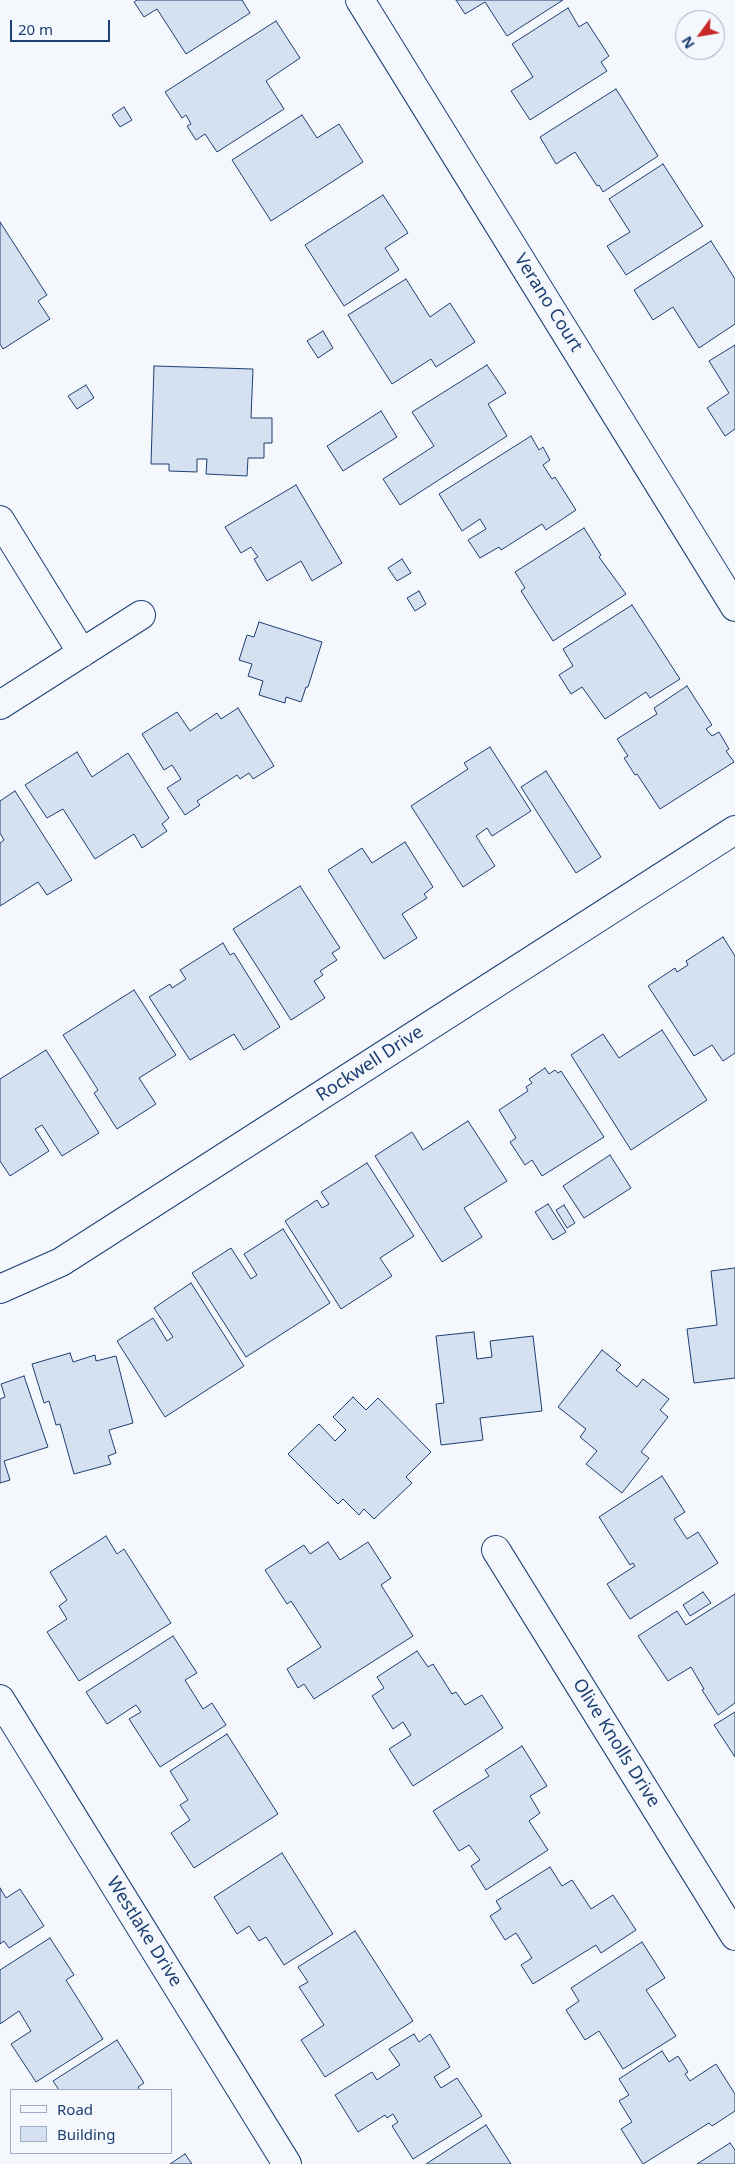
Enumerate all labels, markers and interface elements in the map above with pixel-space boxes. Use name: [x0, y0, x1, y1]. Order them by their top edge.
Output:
scale bar: [12, 10, 112, 42]
north arrow: [675, 10, 725, 60]
text: 20 m: [18, 19, 53, 39]
text: N: [677, 33, 699, 53]
street label: Verano Court: [509, 250, 587, 356]
street label: Rockwell Drive: [312, 1021, 428, 1107]
street label: Olive Knolls Drive: [568, 1675, 664, 1811]
street label: Westlake Drive: [102, 1873, 186, 1991]
legend: [10, 2089, 172, 2154]
text: Road: [57, 2099, 93, 2119]
text: Building: [57, 2124, 115, 2144]

